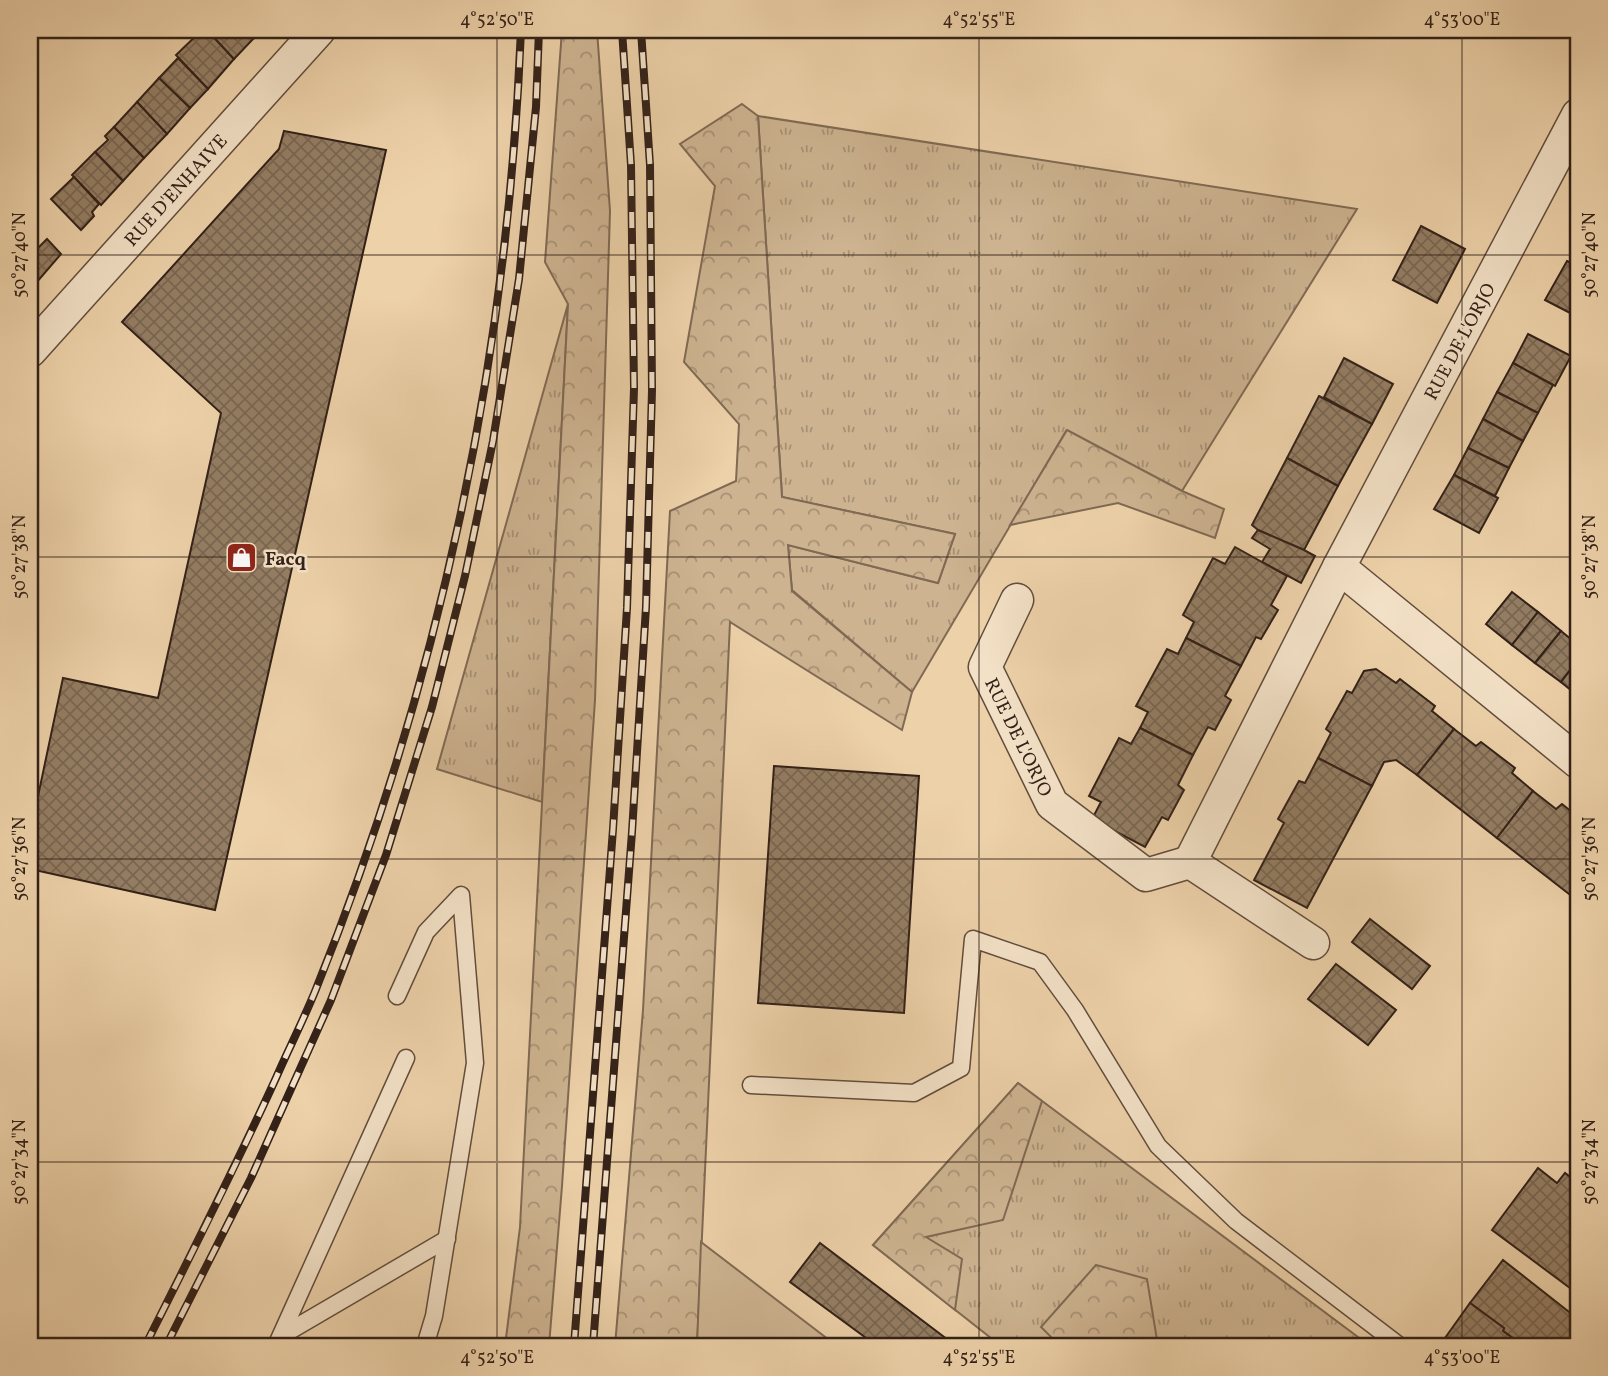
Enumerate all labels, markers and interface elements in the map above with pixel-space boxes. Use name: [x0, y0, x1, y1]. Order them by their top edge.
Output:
text: 4°52'50"E: [460, 8, 534, 33]
text: 4°52'55"E: [943, 8, 1016, 33]
text: 4°53'00"E: [1424, 8, 1501, 33]
street label: RUE D'ENHAIVE: [119, 129, 234, 253]
text: 50°27'40"N: [8, 212, 33, 298]
text: 50°27'40"N: [1578, 212, 1603, 298]
street label: RUE DE L'ORJO: [1419, 279, 1503, 405]
text: 50°27'38"N: [8, 515, 33, 599]
text: 50°27'38"N: [1578, 515, 1603, 599]
shop icon: Facq: [225, 541, 259, 575]
place label: Facq: [265, 547, 306, 573]
street label: RUE DE L'ORJO: [977, 674, 1058, 802]
text: 50°27'36"N: [8, 817, 33, 901]
text: 50°27'36"N: [1578, 817, 1603, 901]
text: 50°27'34"N: [8, 1119, 33, 1205]
text: 50°27'34"N: [1578, 1119, 1603, 1205]
text: 4°52'50"E: [460, 1346, 534, 1371]
text: 4°52'55"E: [943, 1346, 1016, 1371]
text: 4°53'00"E: [1424, 1346, 1501, 1371]

